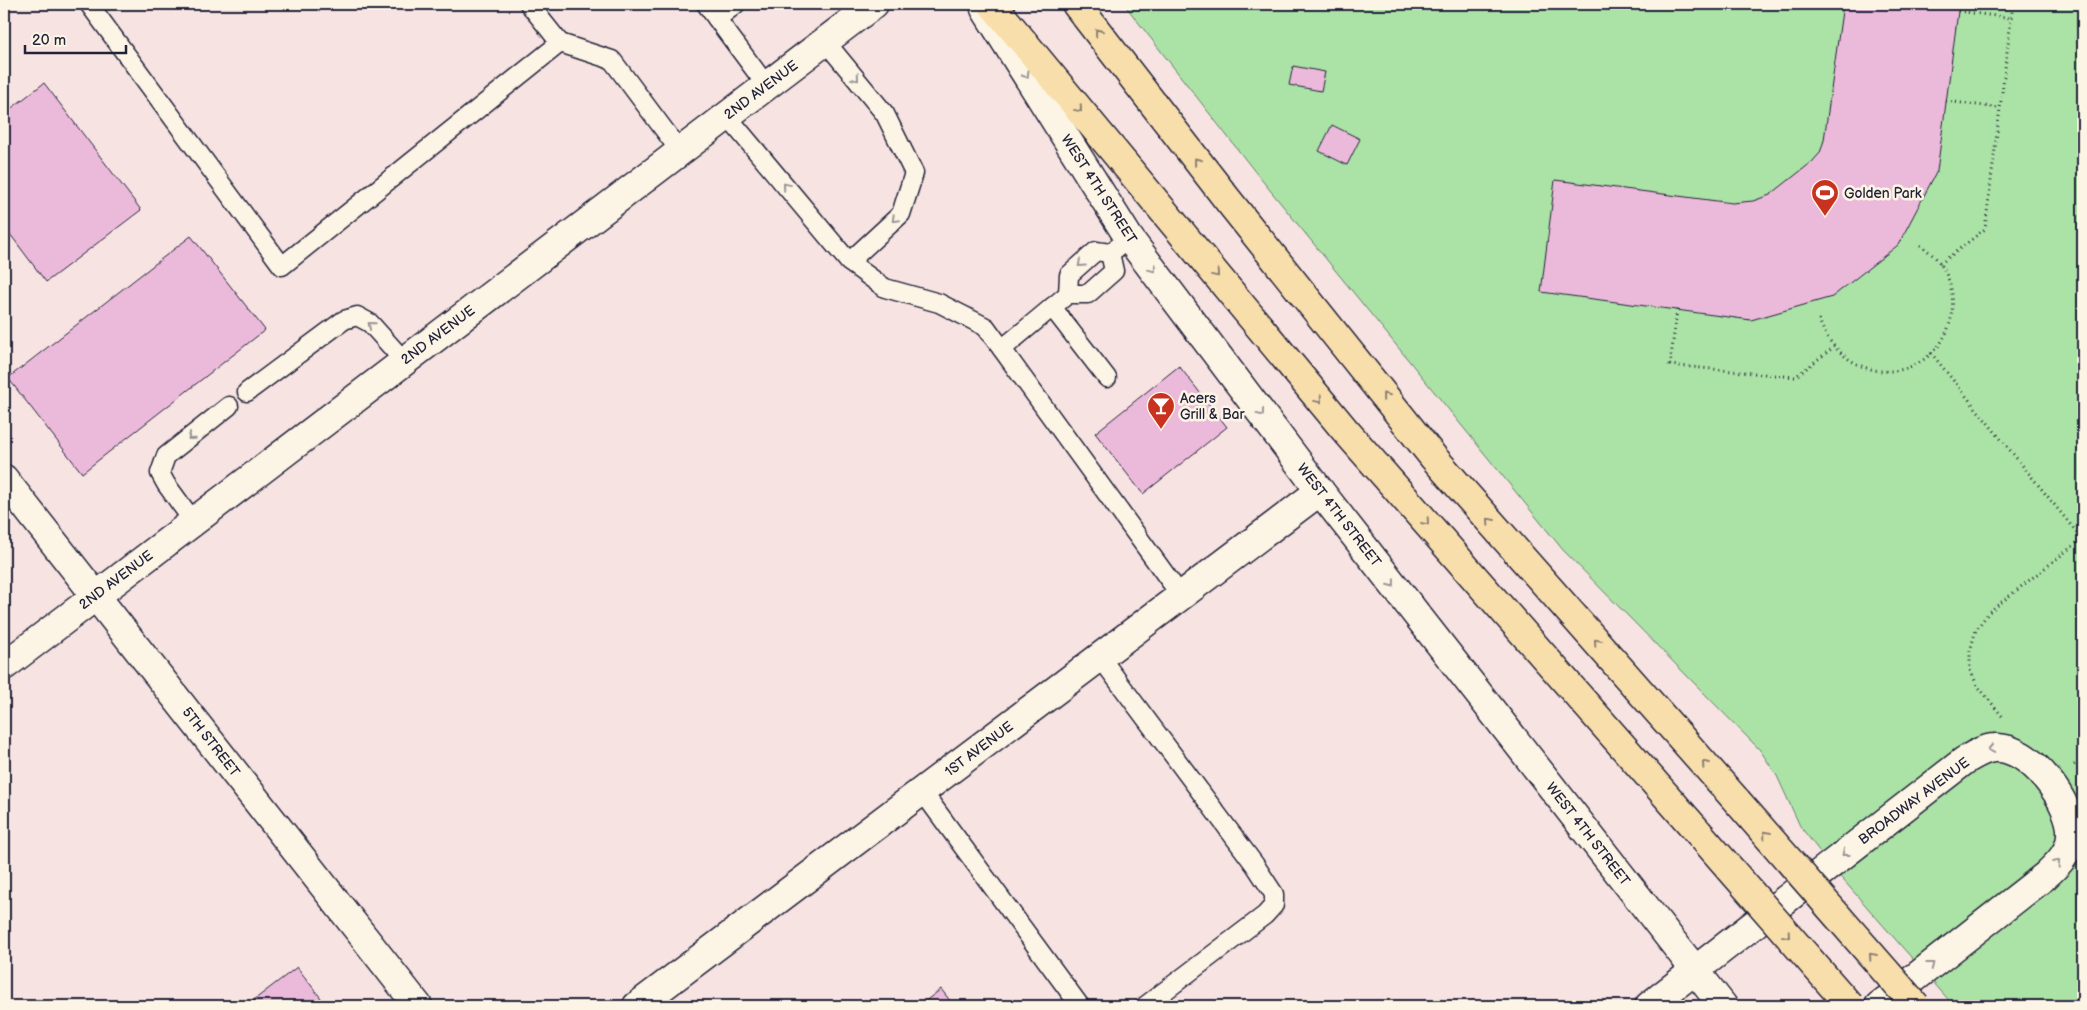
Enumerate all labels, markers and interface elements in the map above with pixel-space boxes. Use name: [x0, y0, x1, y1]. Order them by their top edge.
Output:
scale bar: [25, 22, 126, 54]
one-way arrow: [1095, 29, 1103, 38]
text: 20 m: [32, 31, 66, 50]
street label: 2ND AVENUE: [721, 57, 801, 123]
one-way arrow: [1020, 69, 1029, 78]
one-way arrow: [850, 73, 859, 82]
one-way arrow: [1073, 103, 1082, 112]
street label: WEST 4TH STREET: [1057, 131, 1141, 247]
one-way arrow: [1195, 158, 1203, 167]
sports icon: Golden Park: [1810, 178, 1840, 217]
one-way arrow: [783, 183, 791, 192]
place label: Golden Park: [1844, 185, 1922, 202]
one-way arrow: [892, 213, 901, 222]
one-way arrow: [1077, 259, 1086, 268]
one-way arrow: [1147, 263, 1155, 272]
one-way arrow: [1210, 269, 1219, 278]
street label: 2ND AVENUE: [398, 302, 478, 368]
one-way arrow: [367, 322, 376, 331]
place label: Acers Grill & Bar: [1180, 390, 1245, 423]
bar icon: Acers Grill & Bar: [1146, 391, 1176, 430]
one-way arrow: [1381, 393, 1390, 402]
one-way arrow: [1314, 394, 1323, 403]
one-way arrow: [1255, 407, 1264, 417]
one-way arrow: [188, 431, 197, 439]
street label: WEST 4TH STREET: [1293, 460, 1385, 571]
one-way arrow: [1420, 517, 1429, 526]
one-way arrow: [1486, 517, 1495, 526]
street label: 2ND AVENUE: [76, 547, 156, 613]
one-way arrow: [1386, 578, 1395, 587]
one-way arrow: [1594, 639, 1603, 648]
street label: 5TH STREET: [179, 704, 244, 781]
street label: 1ST AVENUE: [942, 718, 1016, 780]
one-way arrow: [1987, 744, 1995, 754]
street label: BROADWAY AVENUE: [1855, 754, 1973, 848]
one-way arrow: [1701, 761, 1710, 770]
street label: WEST 4TH STREET: [1542, 779, 1634, 890]
one-way arrow: [1762, 830, 1771, 839]
one-way arrow: [1842, 848, 1851, 857]
one-way arrow: [2051, 860, 2060, 869]
one-way arrow: [1782, 929, 1791, 938]
one-way arrow: [1869, 953, 1878, 962]
one-way arrow: [1925, 963, 1934, 971]

